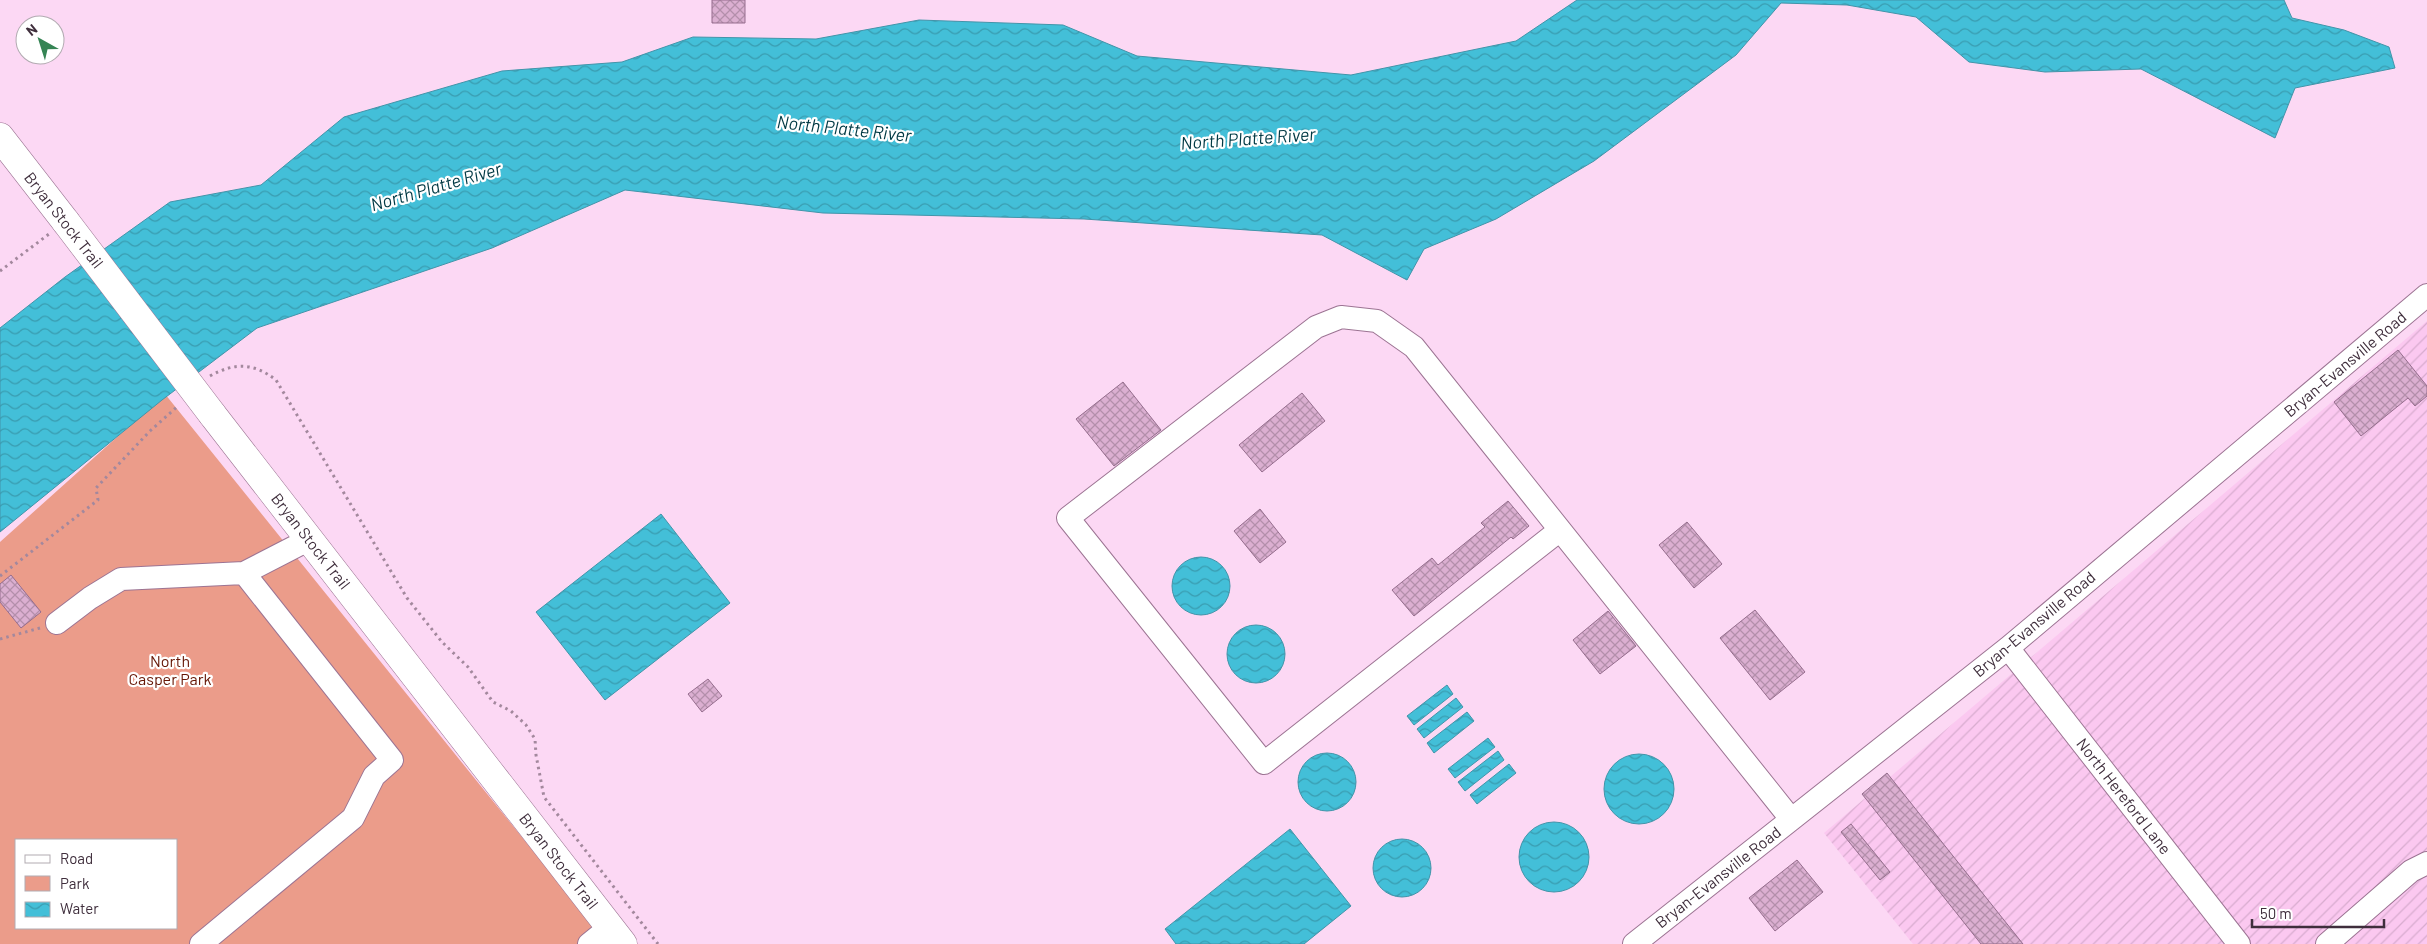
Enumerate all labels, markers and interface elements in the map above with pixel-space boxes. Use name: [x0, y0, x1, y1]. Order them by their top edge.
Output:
north arrow: [15, 15, 65, 65]
text: N: [23, 20, 40, 39]
water label: North Platte River: [776, 110, 913, 146]
water label: North Platte River: [1180, 122, 1317, 154]
water label: North Platte River: [368, 157, 504, 215]
street label: Bryan Stock Trail: [21, 168, 108, 272]
street label: Bryan-Evansville Road: [2280, 307, 2410, 420]
street label: Bryan Stock Trail: [268, 489, 355, 593]
street label: Bryan-Evansville Road: [1969, 567, 2099, 680]
park label: North Casper Park: [128, 651, 212, 688]
street label: North Hereford Lane: [2073, 734, 2176, 858]
street label: Bryan Stock Trail: [516, 809, 603, 913]
street label: Bryan-Evansville Road: [1651, 822, 1784, 931]
legend: [15, 839, 178, 929]
text: Road: [60, 849, 93, 867]
text: Park: [60, 874, 90, 892]
scale bar: [2252, 896, 2384, 928]
text: Water: [60, 899, 99, 917]
text: 50 m: [2260, 904, 2292, 922]

